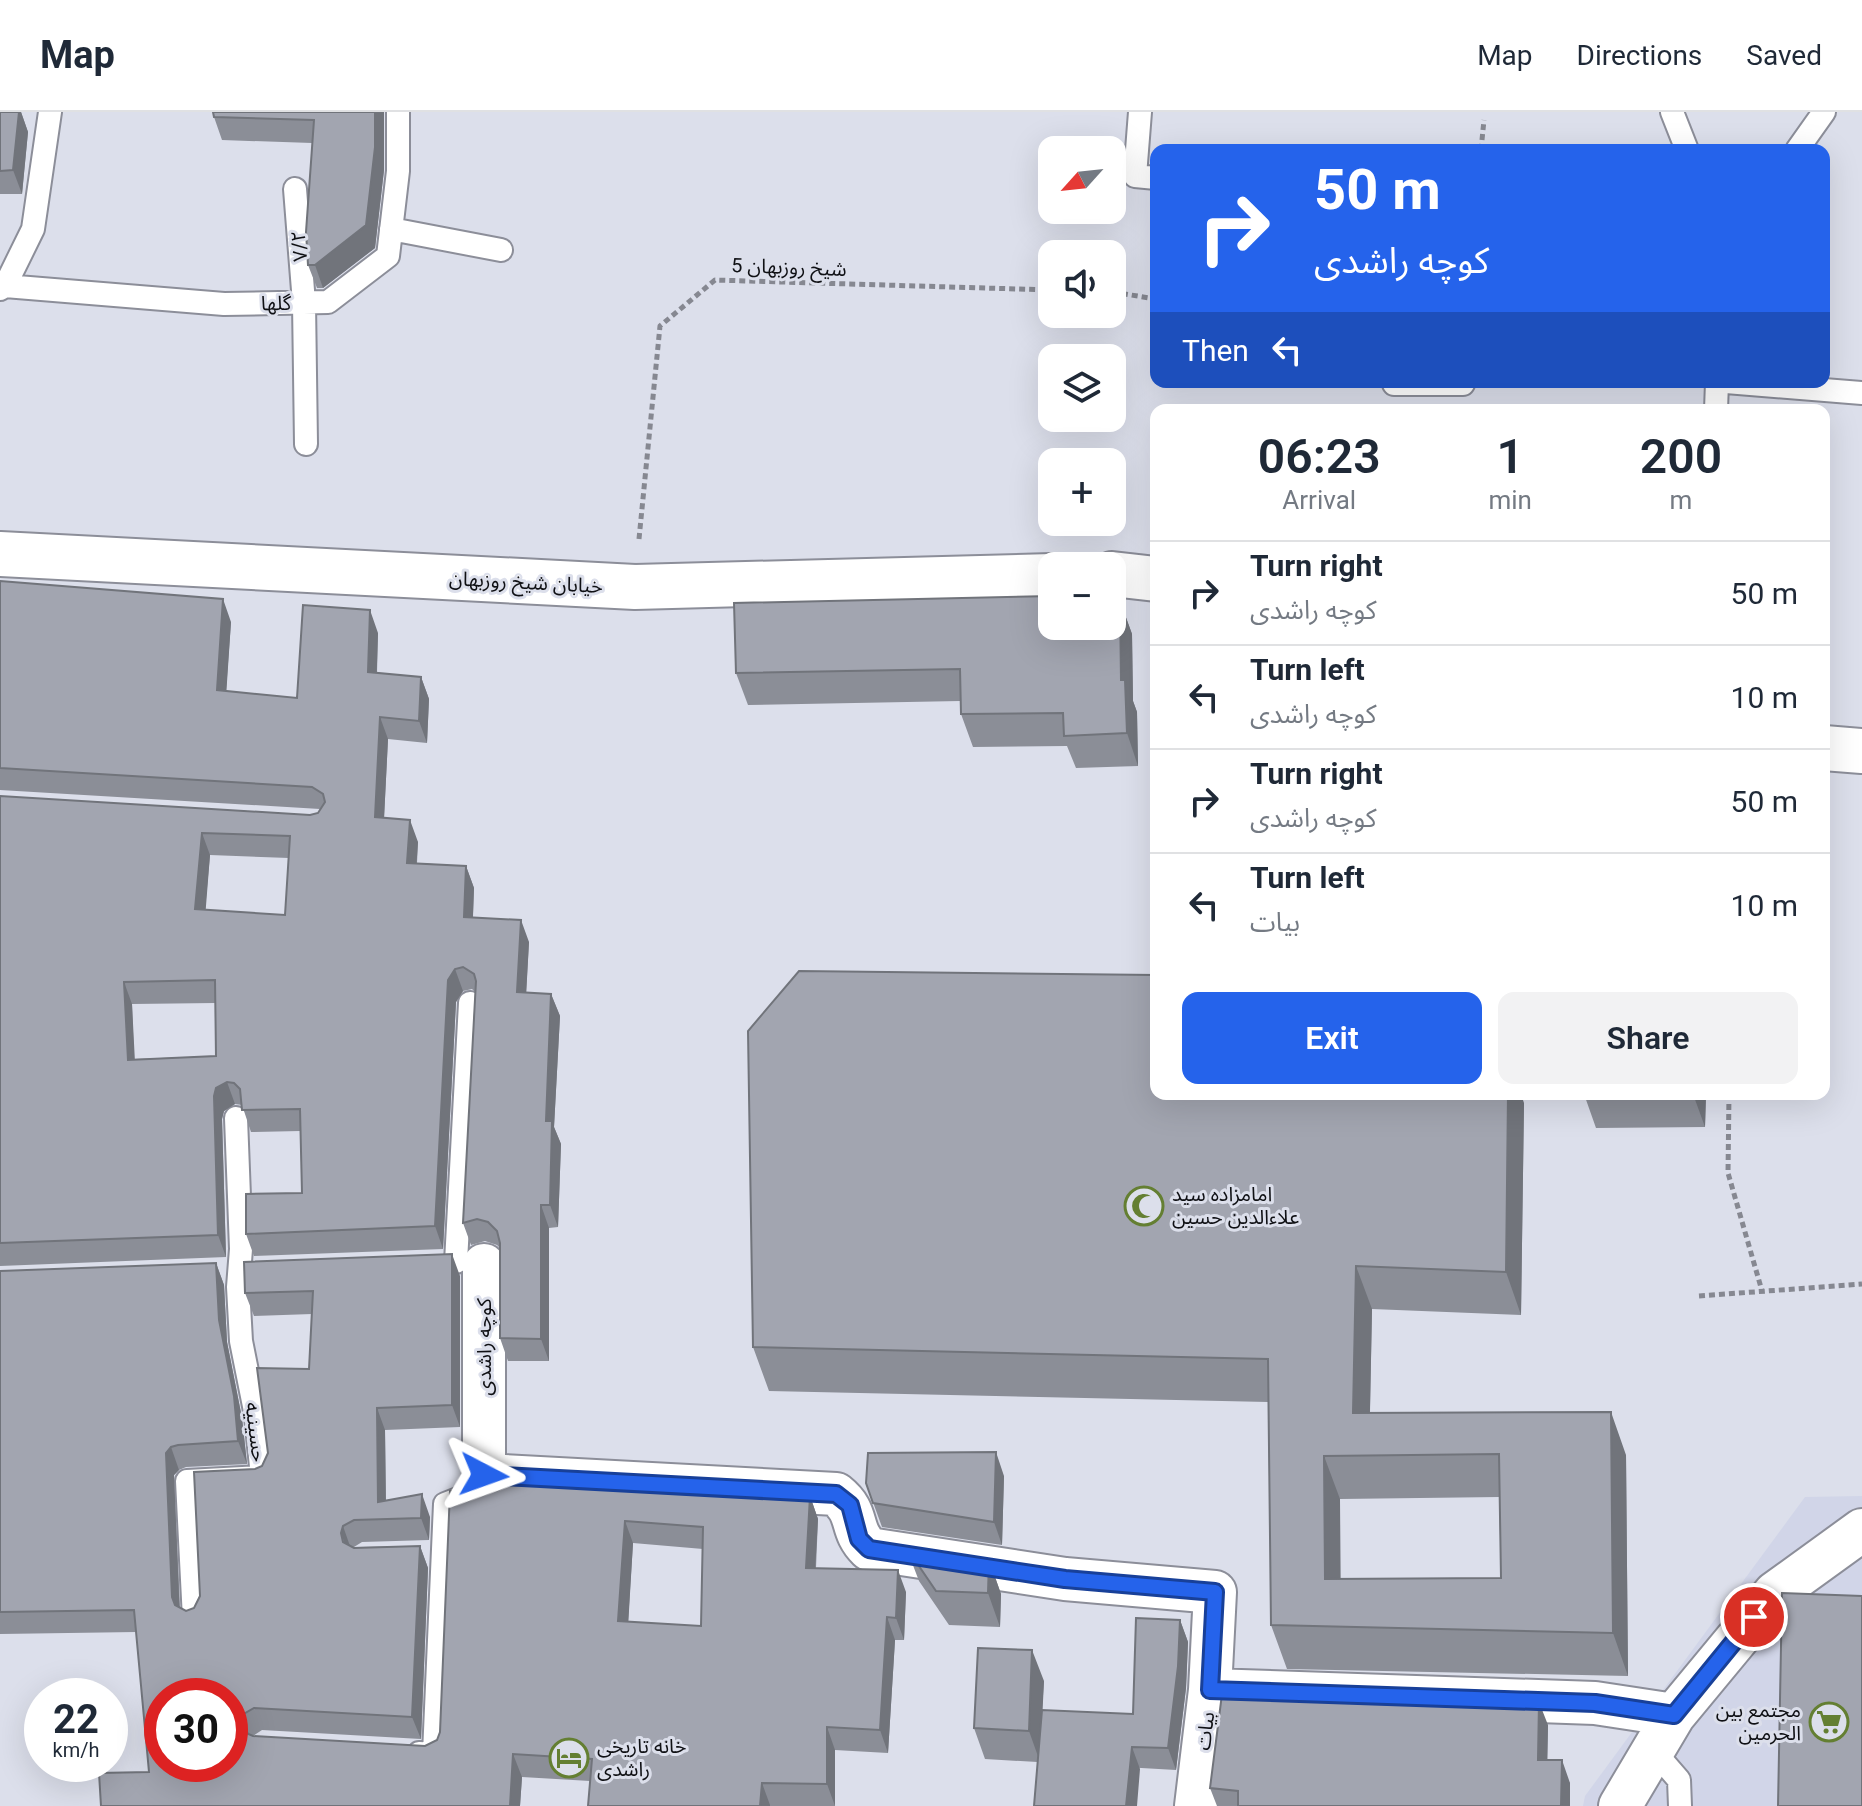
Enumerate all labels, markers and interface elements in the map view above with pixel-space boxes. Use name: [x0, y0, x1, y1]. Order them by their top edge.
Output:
text: Map: [40, 33, 115, 77]
text: Map: [1477, 39, 1533, 72]
text: Directions: [1577, 39, 1702, 72]
text: Saved: [1746, 39, 1822, 72]
north arrow: [1038, 136, 1126, 224]
map controls: [1038, 136, 1126, 640]
text: 50 m: [1314, 157, 1441, 223]
icon: right: [1182, 176, 1286, 280]
street label: ۷/۲: [286, 229, 312, 263]
button: sound: [1038, 240, 1126, 328]
text: کوچه راشدی: [1314, 240, 1489, 282]
street label: شیخ روزبهان 5: [731, 253, 847, 284]
street label: گلها: [261, 291, 292, 315]
icon: left: [1265, 328, 1309, 372]
text: Then: [1182, 333, 1249, 368]
button: layers: [1038, 344, 1126, 432]
text: 06:23: [1258, 428, 1381, 485]
text: 1: [1497, 428, 1524, 485]
text: 200: [1640, 428, 1722, 485]
button: +: [1038, 448, 1126, 536]
text: Arrival: [1282, 485, 1356, 515]
text: min: [1488, 485, 1532, 515]
text: m: [1670, 485, 1692, 515]
text: Turn right: [1250, 548, 1383, 583]
button: −: [1038, 552, 1126, 640]
street label: خیابان شیخ روزبهان: [448, 566, 604, 601]
icon: right: [1182, 571, 1226, 615]
text: 50 m: [1731, 576, 1798, 611]
text: کوچه راشدی: [1250, 595, 1376, 625]
text: Turn left: [1250, 652, 1365, 687]
icon: left: [1182, 675, 1226, 719]
text: 10 m: [1731, 680, 1798, 715]
text: کوچه راشدی: [1250, 699, 1376, 729]
text: Turn right: [1250, 756, 1383, 791]
icon: right: [1182, 779, 1226, 823]
text: 50 m: [1731, 784, 1798, 819]
text: کوچه راشدی: [1250, 803, 1376, 833]
text: Turn left: [1250, 860, 1365, 895]
icon: left: [1182, 883, 1226, 927]
text: 10 m: [1731, 888, 1798, 923]
text: بیات: [1250, 907, 1300, 937]
button: Exit: [1182, 992, 1482, 1084]
button: Share: [1498, 992, 1798, 1084]
place label: امامزاده سید علاءالدین حسین: [1172, 1182, 1299, 1229]
mosque icon: امامزاده سید علاءالدین حسین: [1123, 1185, 1165, 1227]
street label: کوچه راشدی: [472, 1298, 497, 1396]
street label: حسینیه: [240, 1401, 272, 1463]
position arrow: [442, 1433, 526, 1517]
pin: [1720, 1583, 1788, 1651]
icon: arrive: [1732, 1595, 1776, 1639]
speed limit sign: 30: [144, 1678, 248, 1782]
text: 22: [53, 1696, 99, 1743]
place label: مجتمع بین الحرمین: [1716, 1698, 1801, 1745]
supermarket icon: مجتمع بین الحرمین: [1808, 1701, 1850, 1743]
street label: بیات: [1191, 1710, 1219, 1752]
place label: خانه تاریخی راشدی: [597, 1734, 687, 1781]
hotel icon: خانه تاریخی راشدی: [548, 1737, 590, 1779]
text: km/h: [53, 1738, 99, 1762]

